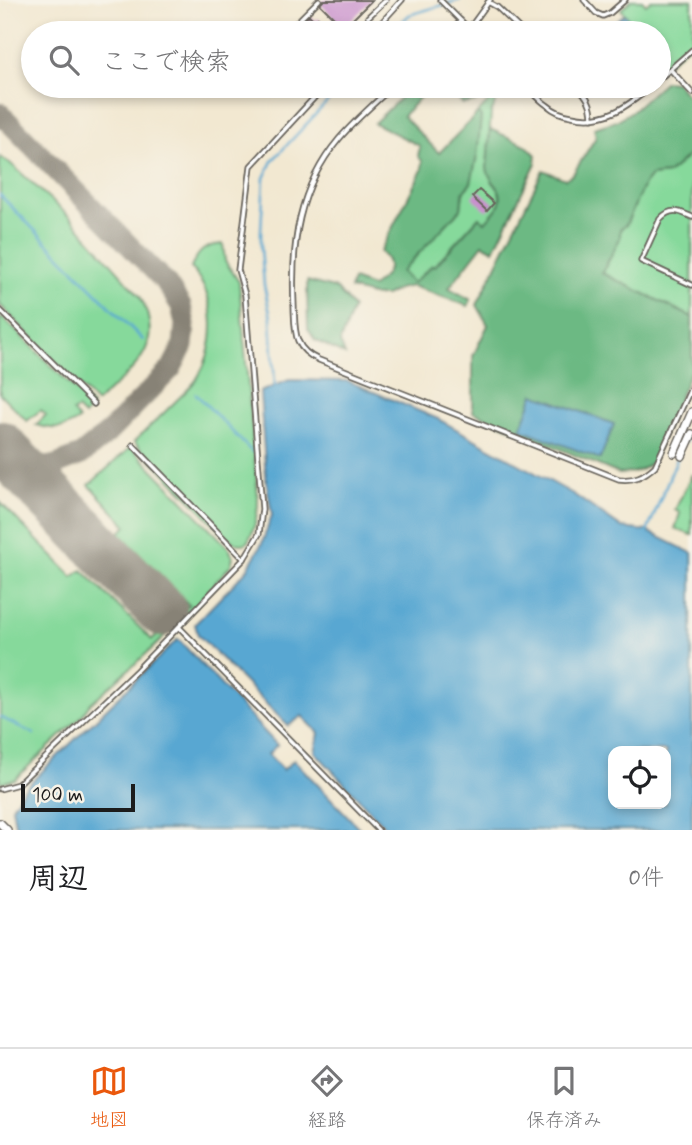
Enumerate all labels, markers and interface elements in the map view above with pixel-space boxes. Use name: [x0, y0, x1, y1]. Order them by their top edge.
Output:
search box: [21, 21, 671, 98]
icon: search: [45, 41, 83, 79]
text: ここで検索: [101, 46, 231, 80]
map controls: [608, 746, 671, 809]
button: locate: [608, 746, 671, 809]
scale bar: [21, 781, 135, 813]
text: 100 m: [32, 783, 83, 808]
text: 周辺: [28, 860, 88, 899]
text: 0件: [628, 864, 664, 894]
tab: 地図: [90, 1062, 128, 1133]
tab: 経路: [308, 1062, 346, 1133]
tab: 保存済み: [526, 1062, 602, 1133]

